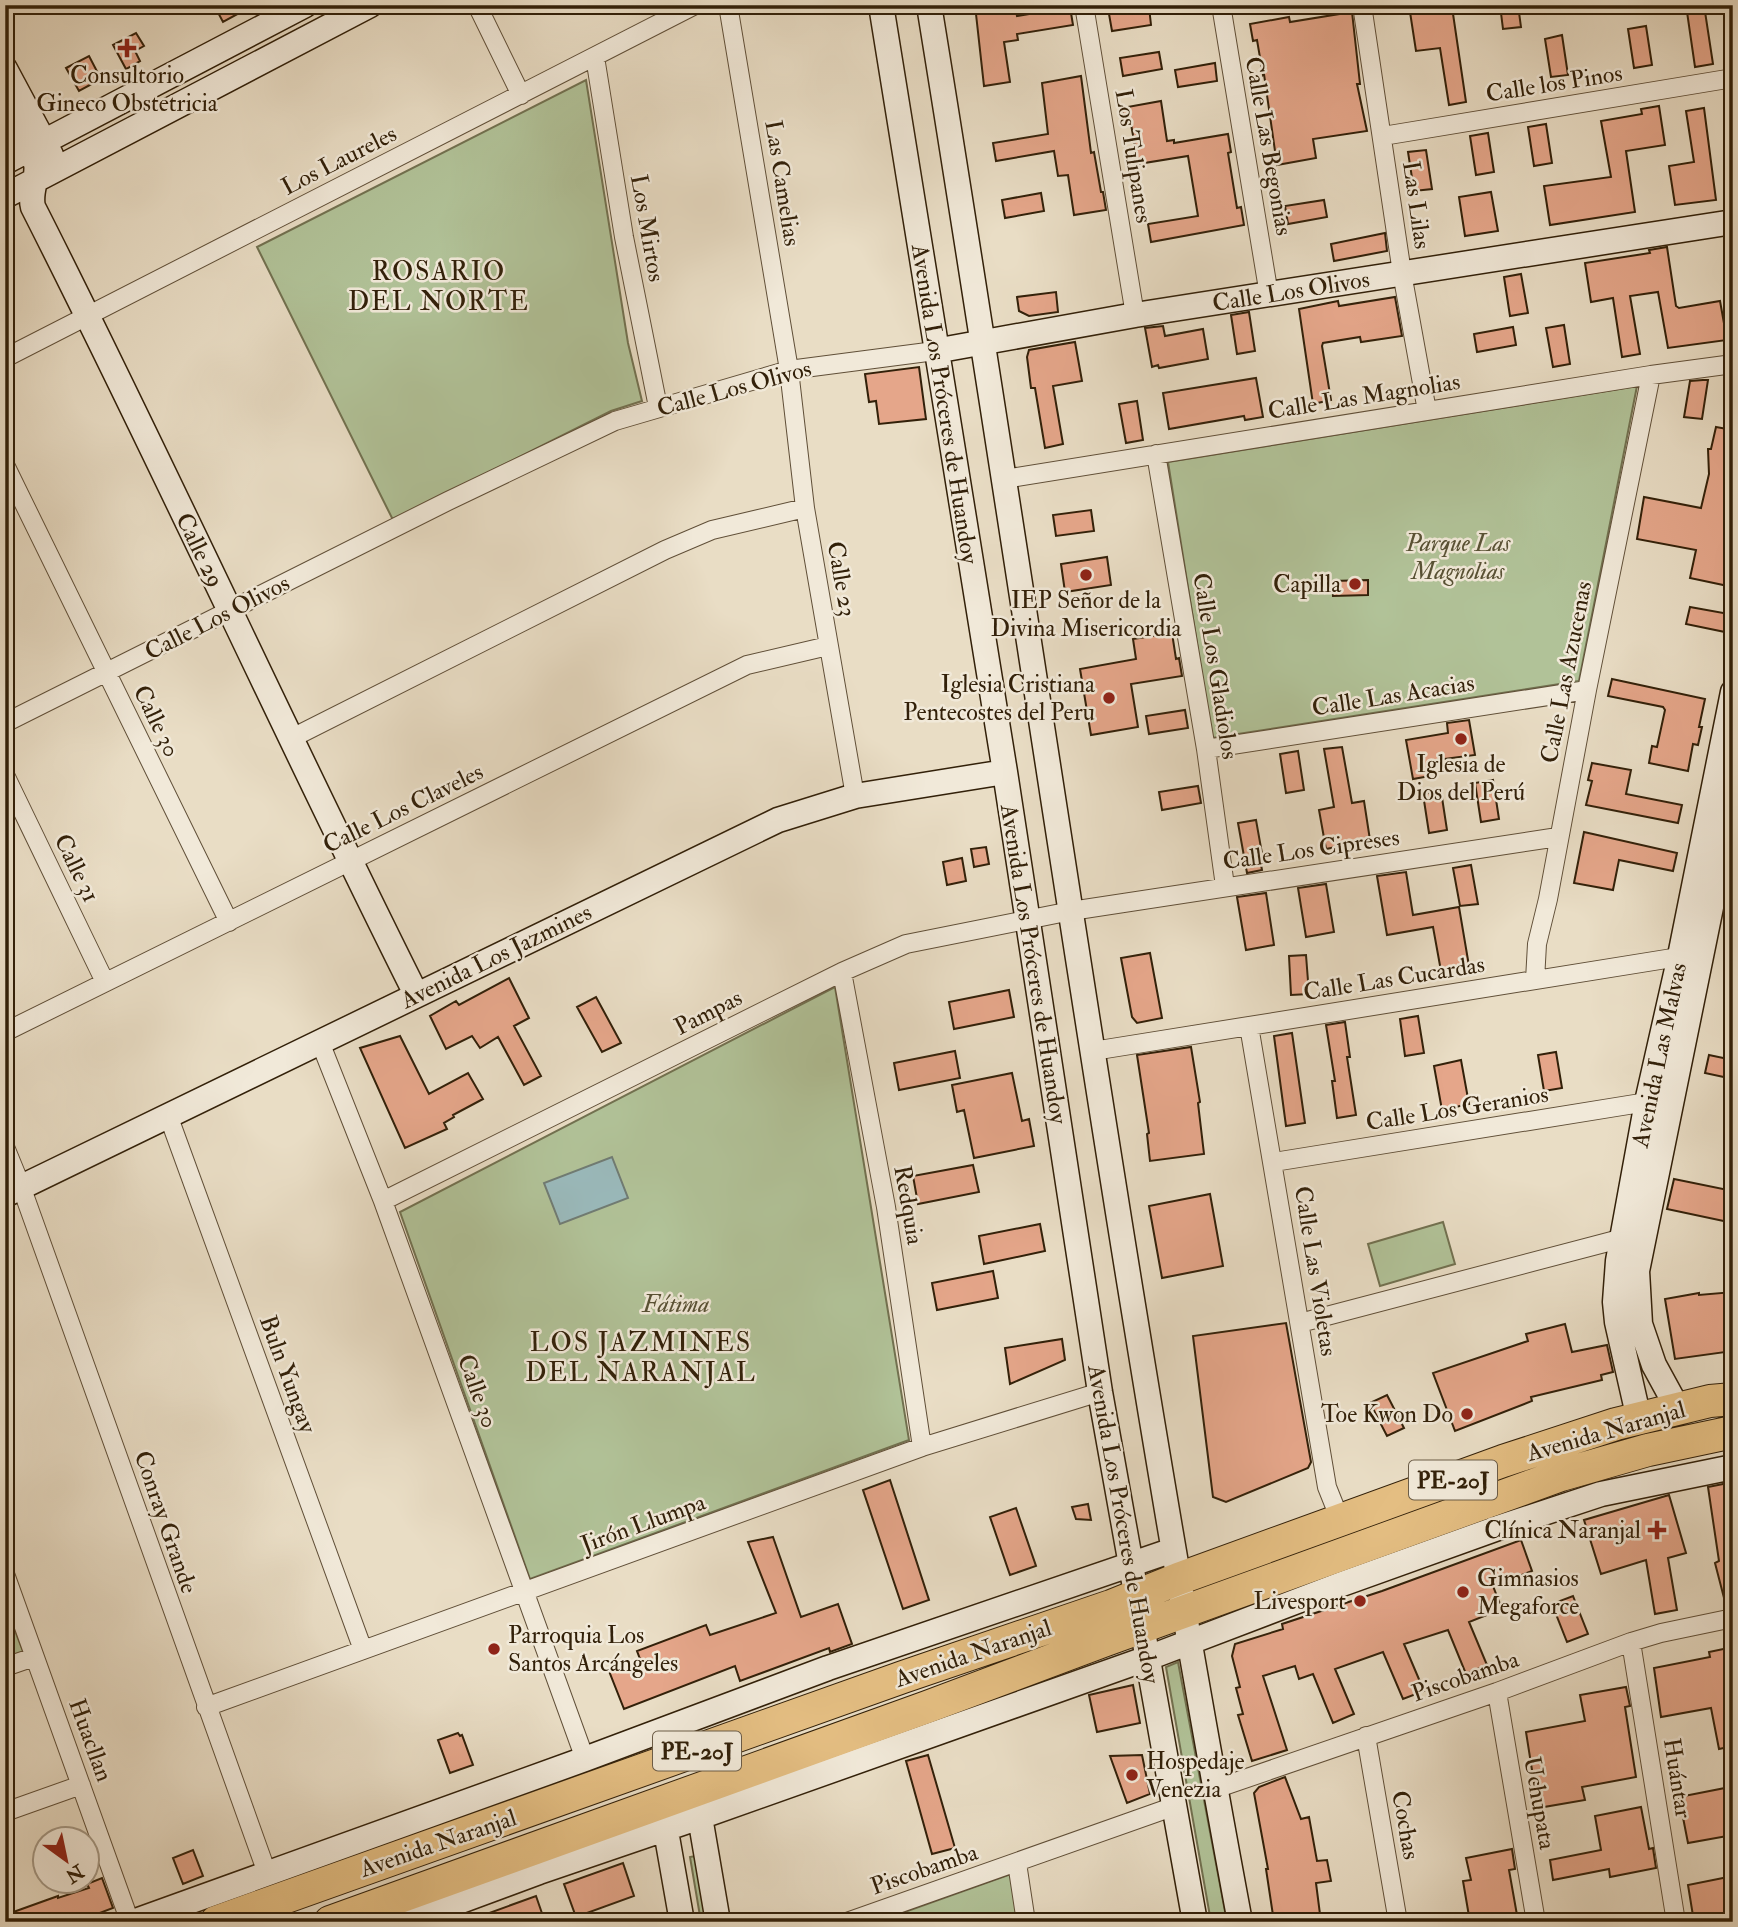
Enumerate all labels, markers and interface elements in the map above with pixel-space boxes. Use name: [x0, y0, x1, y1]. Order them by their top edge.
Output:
marker: Consultorio Gineco Obstetricia: [117, 38, 137, 58]
street label: Calle Las Begonias: [1238, 54, 1300, 238]
street label: Calle los Pinos: [1484, 57, 1625, 110]
place label: Consultorio Gineco Obstetricia: [36, 60, 219, 119]
street label: Los Tulipanes: [1108, 87, 1159, 225]
street label: Los Laureles: [276, 118, 402, 203]
street label: Las Camelias: [757, 118, 808, 248]
street label: Las Lilas: [1395, 159, 1438, 251]
street label: Los Mirtos: [623, 172, 672, 284]
street label: Avenida Los Próceres de Huandoy: [904, 241, 985, 567]
district label: ROSARIO DEL NORTE: [348, 256, 530, 318]
street label: Calle Los Olivos: [1210, 264, 1372, 319]
street label: Calle Los Olivos: [653, 353, 815, 424]
street label: Calle Las Magnolias: [1266, 366, 1462, 427]
street label: Calle 29: [168, 508, 231, 593]
park label: Parque Las Magnolias: [1405, 528, 1511, 587]
street label: Calle 23: [820, 539, 863, 619]
marker: IEP Señor de la Divina Misericordia: [1078, 567, 1094, 583]
street label: Calle Los Olivos: [139, 568, 295, 667]
place label: Capilla: [1273, 569, 1342, 600]
street label: Calle Los Gladiolos: [1185, 571, 1246, 762]
marker: Capilla: [1347, 576, 1363, 592]
street label: Calle Las Azucenas: [1534, 579, 1599, 766]
place label: IEP Señor de la Divina Misericordia: [991, 585, 1183, 644]
street label: Calle Las Acacias: [1310, 667, 1477, 724]
place label: Iglesia Cristiana Pentecostes del Peru: [903, 669, 1096, 728]
street label: Calle 30: [126, 680, 187, 762]
marker: Iglesia Cristiana Pentecostes del Peru: [1101, 690, 1117, 706]
marker: Iglesia de Dios del Perú: [1453, 731, 1469, 747]
place label: Iglesia de Dios del Perú: [1397, 749, 1525, 808]
street label: Calle Los Claveles: [318, 756, 489, 861]
street label: Avenida Los Próceres de Huandoy: [993, 801, 1074, 1127]
street label: Calle Los Cipreses: [1221, 822, 1401, 877]
street label: Calle 31: [47, 829, 106, 908]
street label: Avenida Los Jazmines: [395, 897, 597, 1017]
street label: Calle Las Cucardas: [1301, 949, 1487, 1008]
street label: Avenida Las Malvas: [1625, 960, 1694, 1151]
street label: Pampas: [669, 982, 747, 1043]
street label: Calle Los Geranios: [1364, 1079, 1551, 1138]
street label: Redquia: [886, 1163, 931, 1248]
street label: Calle Las Violetas: [1287, 1184, 1344, 1358]
park label: Fátima: [642, 1289, 709, 1320]
street label: Buln Yungay: [252, 1311, 323, 1438]
district label: LOS JAZMINES DEL NARANJAL: [525, 1327, 757, 1389]
street label: Calle 30: [450, 1350, 505, 1432]
street label: Avenida Los Próceres de Huandoy: [1080, 1361, 1167, 1686]
street label: Avenida Naranjal: [1522, 1394, 1689, 1469]
place label: Toe Kwon Do: [1321, 1399, 1453, 1430]
marker: Toe Kwon Do: [1459, 1406, 1475, 1422]
street label: Conray Grande: [127, 1447, 204, 1598]
road number: PE-20J: [1409, 1460, 1497, 1499]
street label: Jirón Llumpa: [576, 1486, 711, 1561]
place label: Clínica Naranjal: [1484, 1515, 1641, 1546]
marker: Clínica Naranjal: [1647, 1520, 1667, 1540]
place label: Gimnasios Megaforce: [1477, 1563, 1579, 1622]
marker: Gimnasios Megaforce: [1455, 1584, 1471, 1600]
place label: Livesport: [1254, 1586, 1346, 1617]
marker: Livesport: [1352, 1593, 1368, 1609]
street label: Avenida Naranjal: [890, 1612, 1056, 1695]
place label: Parroquia Los Santos Arcángeles: [508, 1620, 678, 1679]
marker: Parroquia Los Santos Arcángeles: [486, 1641, 502, 1657]
street label: Piscobamba: [1407, 1643, 1524, 1709]
street label: Huacllan: [61, 1694, 120, 1786]
road number: PE-20J: [653, 1732, 741, 1770]
street label: Huántar: [1656, 1736, 1699, 1820]
place label: Hospedaje Venezia: [1146, 1746, 1245, 1805]
street label: Uchupata: [1516, 1754, 1563, 1853]
marker: Hospedaje Venezia: [1124, 1767, 1140, 1783]
street label: Cochas: [1384, 1788, 1427, 1862]
street label: Avenida Naranjal: [355, 1802, 521, 1885]
north arrow: [32, 1826, 102, 1896]
street label: Piscobamba: [866, 1836, 983, 1902]
text: N: [60, 1858, 89, 1889]

